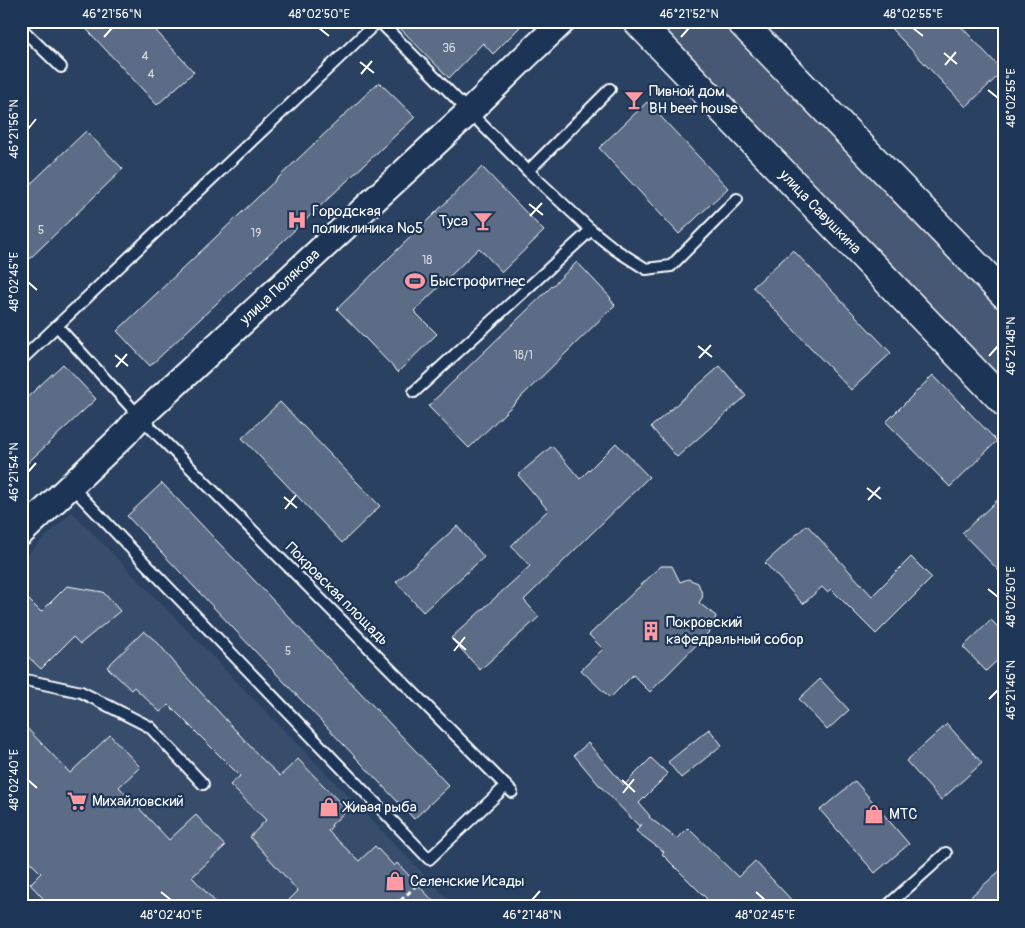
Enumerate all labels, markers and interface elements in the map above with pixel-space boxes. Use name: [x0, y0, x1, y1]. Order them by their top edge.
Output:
text: 46°21'56"N: [82, 7, 142, 22]
text: 48°02'50"E: [288, 7, 350, 22]
text: 46°21'52"N: [659, 7, 719, 22]
text: 48°02'55"E: [883, 7, 943, 22]
house number: 36: [442, 41, 456, 56]
house number: 4: [142, 49, 149, 64]
house number: 4: [148, 67, 155, 82]
text: 48°02'55"E: [1004, 68, 1019, 128]
place label: Пивной дом BH beer house: [649, 82, 738, 118]
bar icon: Пивной дом BH beer house: [623, 89, 645, 111]
text: 46°21'56"N: [7, 99, 22, 159]
street label: улица Савушкина: [774, 165, 865, 258]
place label: Городская поликлиника №5: [312, 202, 423, 238]
hospital icon: Городская поликлиника №5: [286, 209, 308, 231]
bar icon: Туса: [472, 210, 494, 232]
place label: Туса: [439, 212, 468, 231]
house number: 5: [38, 223, 44, 238]
house number: 19: [251, 226, 261, 241]
street label: улица Полякова: [235, 245, 324, 330]
text: 48°02'45"E: [7, 252, 22, 312]
house number: 18: [422, 253, 432, 268]
sports icon: Быстрофитнес: [404, 270, 426, 292]
place label: Быстрофитнес: [430, 272, 526, 291]
text: 46°21'48"N: [1004, 317, 1019, 375]
house number: 18/1: [513, 348, 533, 363]
text: 46°21'54"N: [7, 442, 22, 502]
street label: Покровская площадь: [281, 538, 393, 650]
text: 48°02'50"E: [1004, 566, 1019, 628]
place label: Покровский кафедральный собор: [666, 613, 804, 649]
building icon: Покровский кафедральный собор: [640, 620, 662, 642]
house number: 5: [285, 644, 291, 659]
text: 46°21'46"N: [1004, 660, 1019, 720]
text: 48°02'40"E: [7, 749, 22, 811]
supermarket icon: Михайловский: [66, 790, 88, 812]
place label: Михайловский: [92, 792, 184, 811]
shop icon: Живая рыба: [318, 796, 340, 818]
place label: Живая рыба: [342, 798, 417, 817]
shop icon: МТС: [863, 803, 885, 825]
place label: МТС: [889, 805, 917, 824]
shop icon: Селенские Исады: [384, 870, 406, 892]
place label: Селенские Исады: [410, 872, 524, 891]
text: 48°02'40"E: [140, 908, 202, 923]
text: 46°21'48"N: [503, 908, 561, 923]
text: 48°02'45"E: [735, 908, 795, 923]

